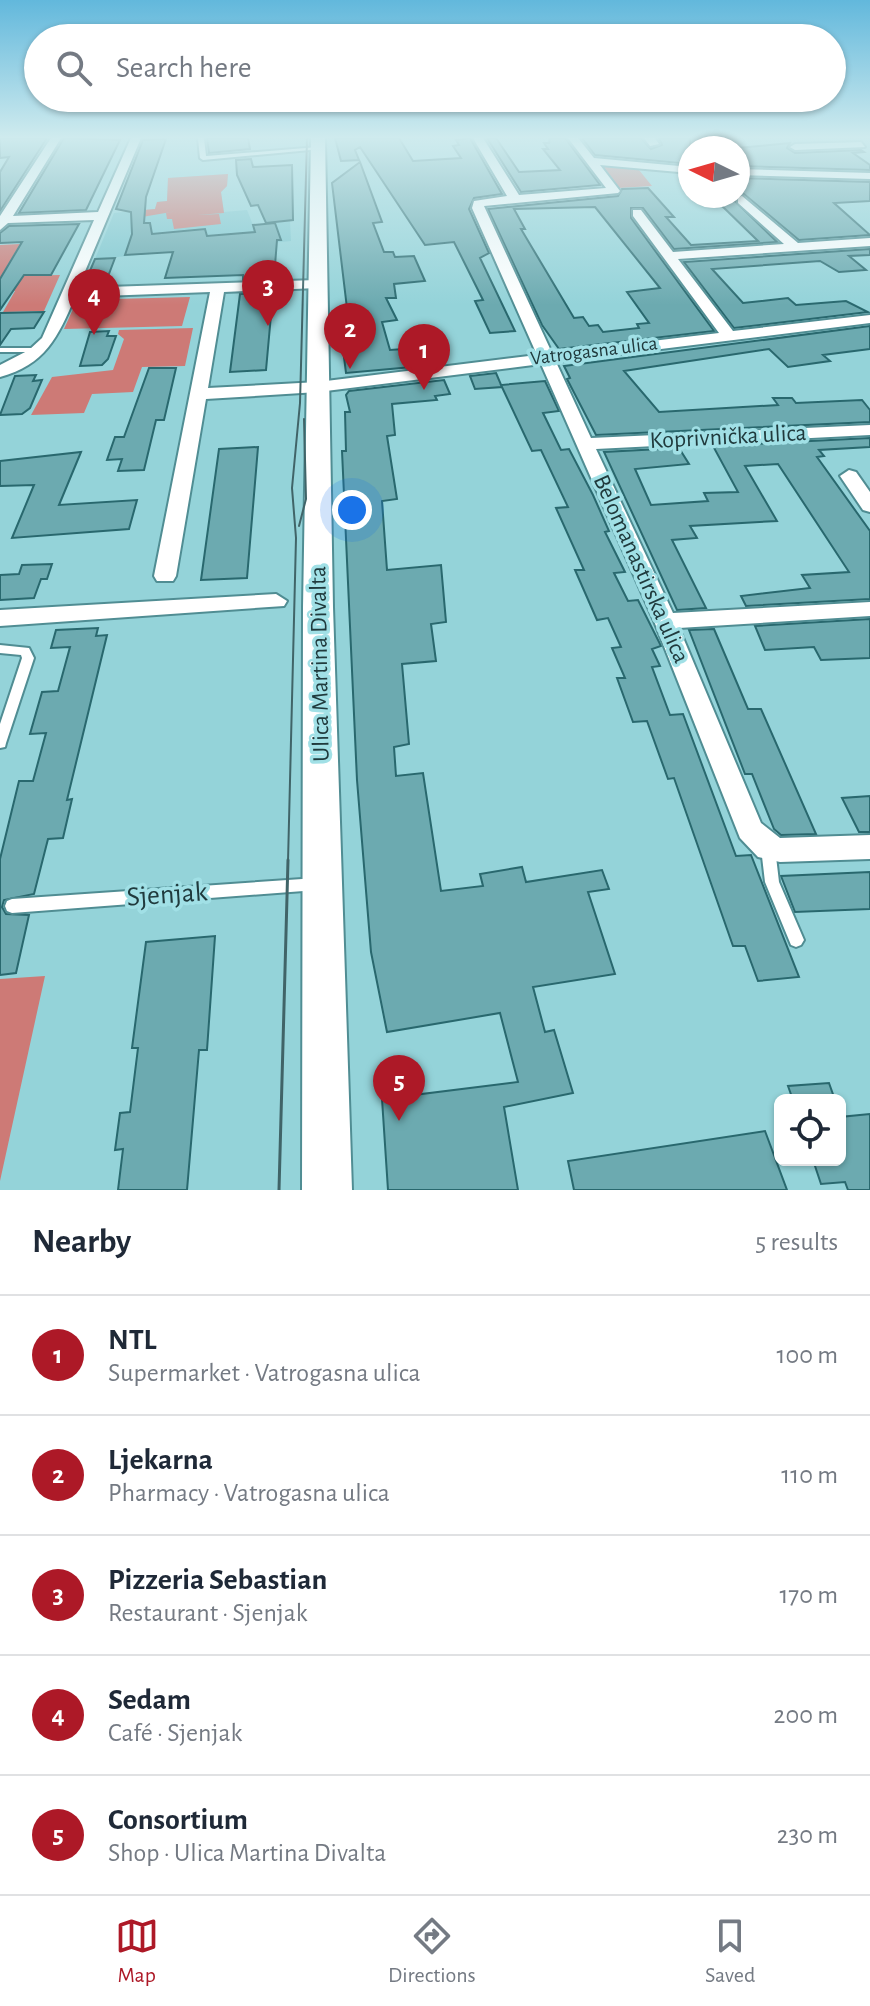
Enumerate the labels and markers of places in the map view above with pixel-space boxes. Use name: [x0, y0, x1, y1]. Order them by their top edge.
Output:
pin: 3: [242, 260, 294, 326]
pin: 4: [68, 269, 120, 335]
pin: 2: [324, 303, 376, 369]
pin: 1: [398, 324, 450, 390]
pin: 5: [373, 1055, 425, 1121]

